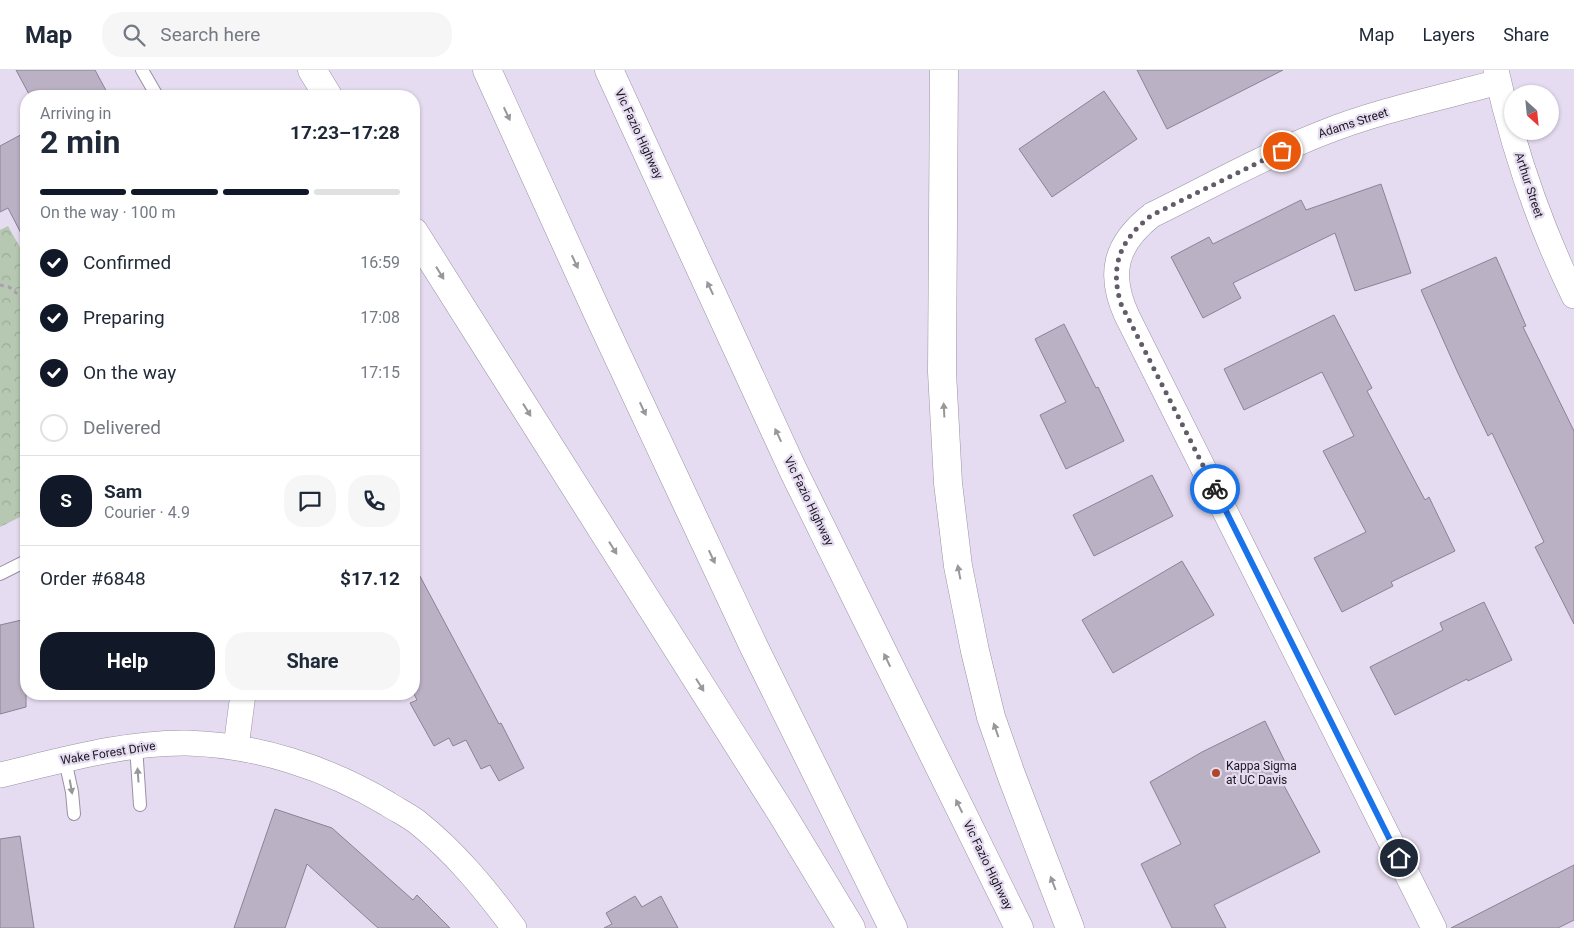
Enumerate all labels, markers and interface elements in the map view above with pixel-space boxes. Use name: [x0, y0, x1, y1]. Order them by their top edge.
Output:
search box: [102, 12, 452, 57]
text: Map: [25, 21, 72, 49]
icon: search: [120, 21, 148, 49]
text: Search here: [160, 23, 260, 46]
text: Map: [1359, 24, 1394, 45]
text: Layers: [1422, 24, 1475, 45]
text: Share: [1503, 24, 1549, 45]
north arrow: [1504, 85, 1559, 140]
map controls: [1504, 85, 1559, 140]
street label: Vic Fazio Highway: [612, 87, 666, 181]
text: Arriving in: [40, 104, 111, 123]
street label: Adams Street: [1316, 105, 1390, 141]
one-way arrow: [503, 107, 511, 121]
text: 17:23–17:28: [290, 121, 400, 144]
text: 2 min: [40, 123, 120, 161]
pin: [1261, 130, 1303, 172]
icon: bag: [1268, 137, 1296, 165]
street label: Arthur Street: [1512, 150, 1546, 220]
text: On the way · 100 m: [40, 203, 176, 222]
icon: check: [40, 249, 68, 277]
text: Confirmed: [83, 251, 171, 274]
text: 16:59: [360, 253, 400, 272]
one-way arrow: [571, 255, 579, 269]
one-way arrow: [435, 266, 444, 280]
one-way arrow: [705, 281, 713, 295]
icon: check: [40, 304, 68, 332]
text: Preparing: [83, 306, 165, 329]
text: 17:08: [360, 308, 400, 327]
icon: check: [40, 359, 68, 387]
text: On the way: [83, 361, 176, 384]
text: 17:15: [360, 363, 400, 382]
one-way arrow: [639, 402, 647, 417]
one-way arrow: [940, 402, 948, 418]
one-way arrow: [522, 404, 531, 417]
text: Delivered: [83, 416, 161, 439]
one-way arrow: [773, 428, 781, 442]
street label: Vic Fazio Highway: [781, 454, 837, 548]
courier: [1190, 464, 1240, 514]
button: chat: [284, 475, 336, 527]
button: phone: [348, 475, 400, 527]
icon: bike: [1201, 475, 1229, 503]
text: Sam: [104, 480, 142, 503]
text: S: [60, 489, 72, 512]
text: Courier · 4.9: [104, 503, 190, 522]
one-way arrow: [609, 541, 618, 554]
one-way arrow: [708, 550, 716, 564]
one-way arrow: [955, 565, 963, 580]
text: Order #6848: [40, 567, 146, 590]
text: $17.12: [340, 567, 400, 590]
button: Help: [40, 632, 215, 690]
button: Share: [225, 632, 400, 690]
one-way arrow: [883, 653, 891, 667]
one-way arrow: [696, 678, 705, 692]
one-way arrow: [992, 723, 999, 738]
street label: Wake Forest Drive: [59, 739, 157, 767]
place label: Kappa Sigma at UC Davis: [1226, 759, 1297, 787]
one-way arrow: [133, 767, 141, 783]
marker: Kappa Sigma at UC Davis: [1210, 767, 1222, 779]
one-way arrow: [67, 779, 75, 795]
one-way arrow: [955, 799, 963, 813]
street label: Vic Fazio Highway: [960, 818, 1016, 912]
pin: [1378, 837, 1420, 879]
icon: home: [1385, 844, 1413, 872]
one-way arrow: [1048, 875, 1056, 890]

